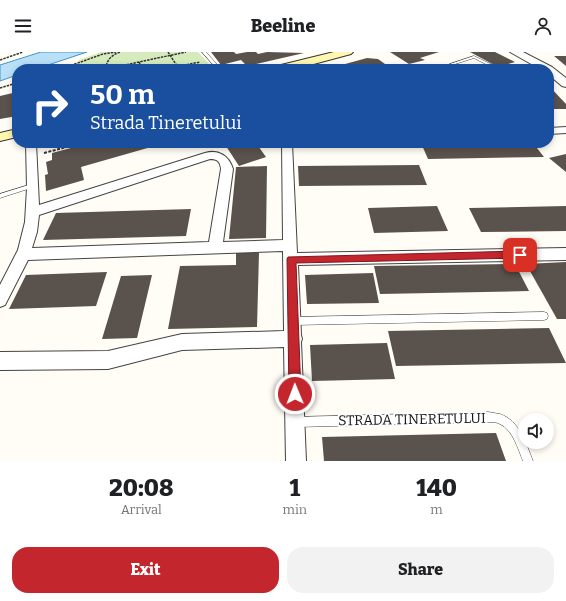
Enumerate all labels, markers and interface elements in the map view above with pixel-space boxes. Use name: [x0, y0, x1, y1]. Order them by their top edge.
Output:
icon: menu: [12, 15, 34, 37]
text: Beeline: [251, 15, 315, 37]
icon: person: [532, 15, 554, 37]
text: 50 m: [90, 78, 155, 111]
icon: right: [24, 80, 76, 132]
text: Strada Tineretului: [90, 112, 242, 134]
pin: [503, 238, 537, 272]
icon: arrive: [509, 244, 531, 266]
position arrow: [274, 373, 316, 415]
street label: STRADA TINERETULUI: [338, 410, 486, 429]
map controls: [518, 413, 554, 449]
button: sound: [518, 413, 554, 449]
text: 20:08: [109, 474, 173, 502]
text: 1: [289, 474, 300, 502]
text: 140: [416, 474, 457, 502]
text: Arrival: [121, 502, 162, 517]
text: min: [283, 502, 307, 517]
text: m: [430, 502, 443, 517]
button: Exit: [12, 547, 279, 593]
button: Share: [287, 547, 554, 593]

